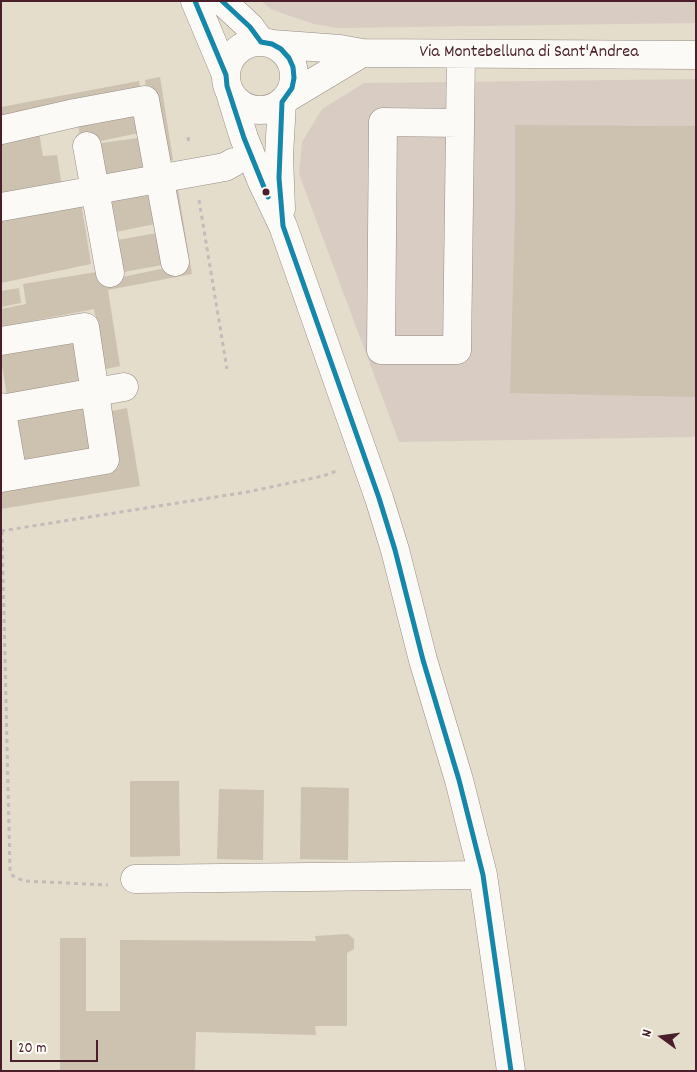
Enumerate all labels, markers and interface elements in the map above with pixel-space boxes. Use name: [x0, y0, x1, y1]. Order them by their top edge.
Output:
street label: Via Montebelluna di Sant'Andrea: [419, 43, 639, 65]
unlabelled marker: [261, 187, 271, 197]
north arrow: [637, 1012, 687, 1062]
text: N: [637, 1028, 658, 1039]
scale bar: [12, 1030, 100, 1062]
text: 20 m: [18, 1038, 46, 1060]

